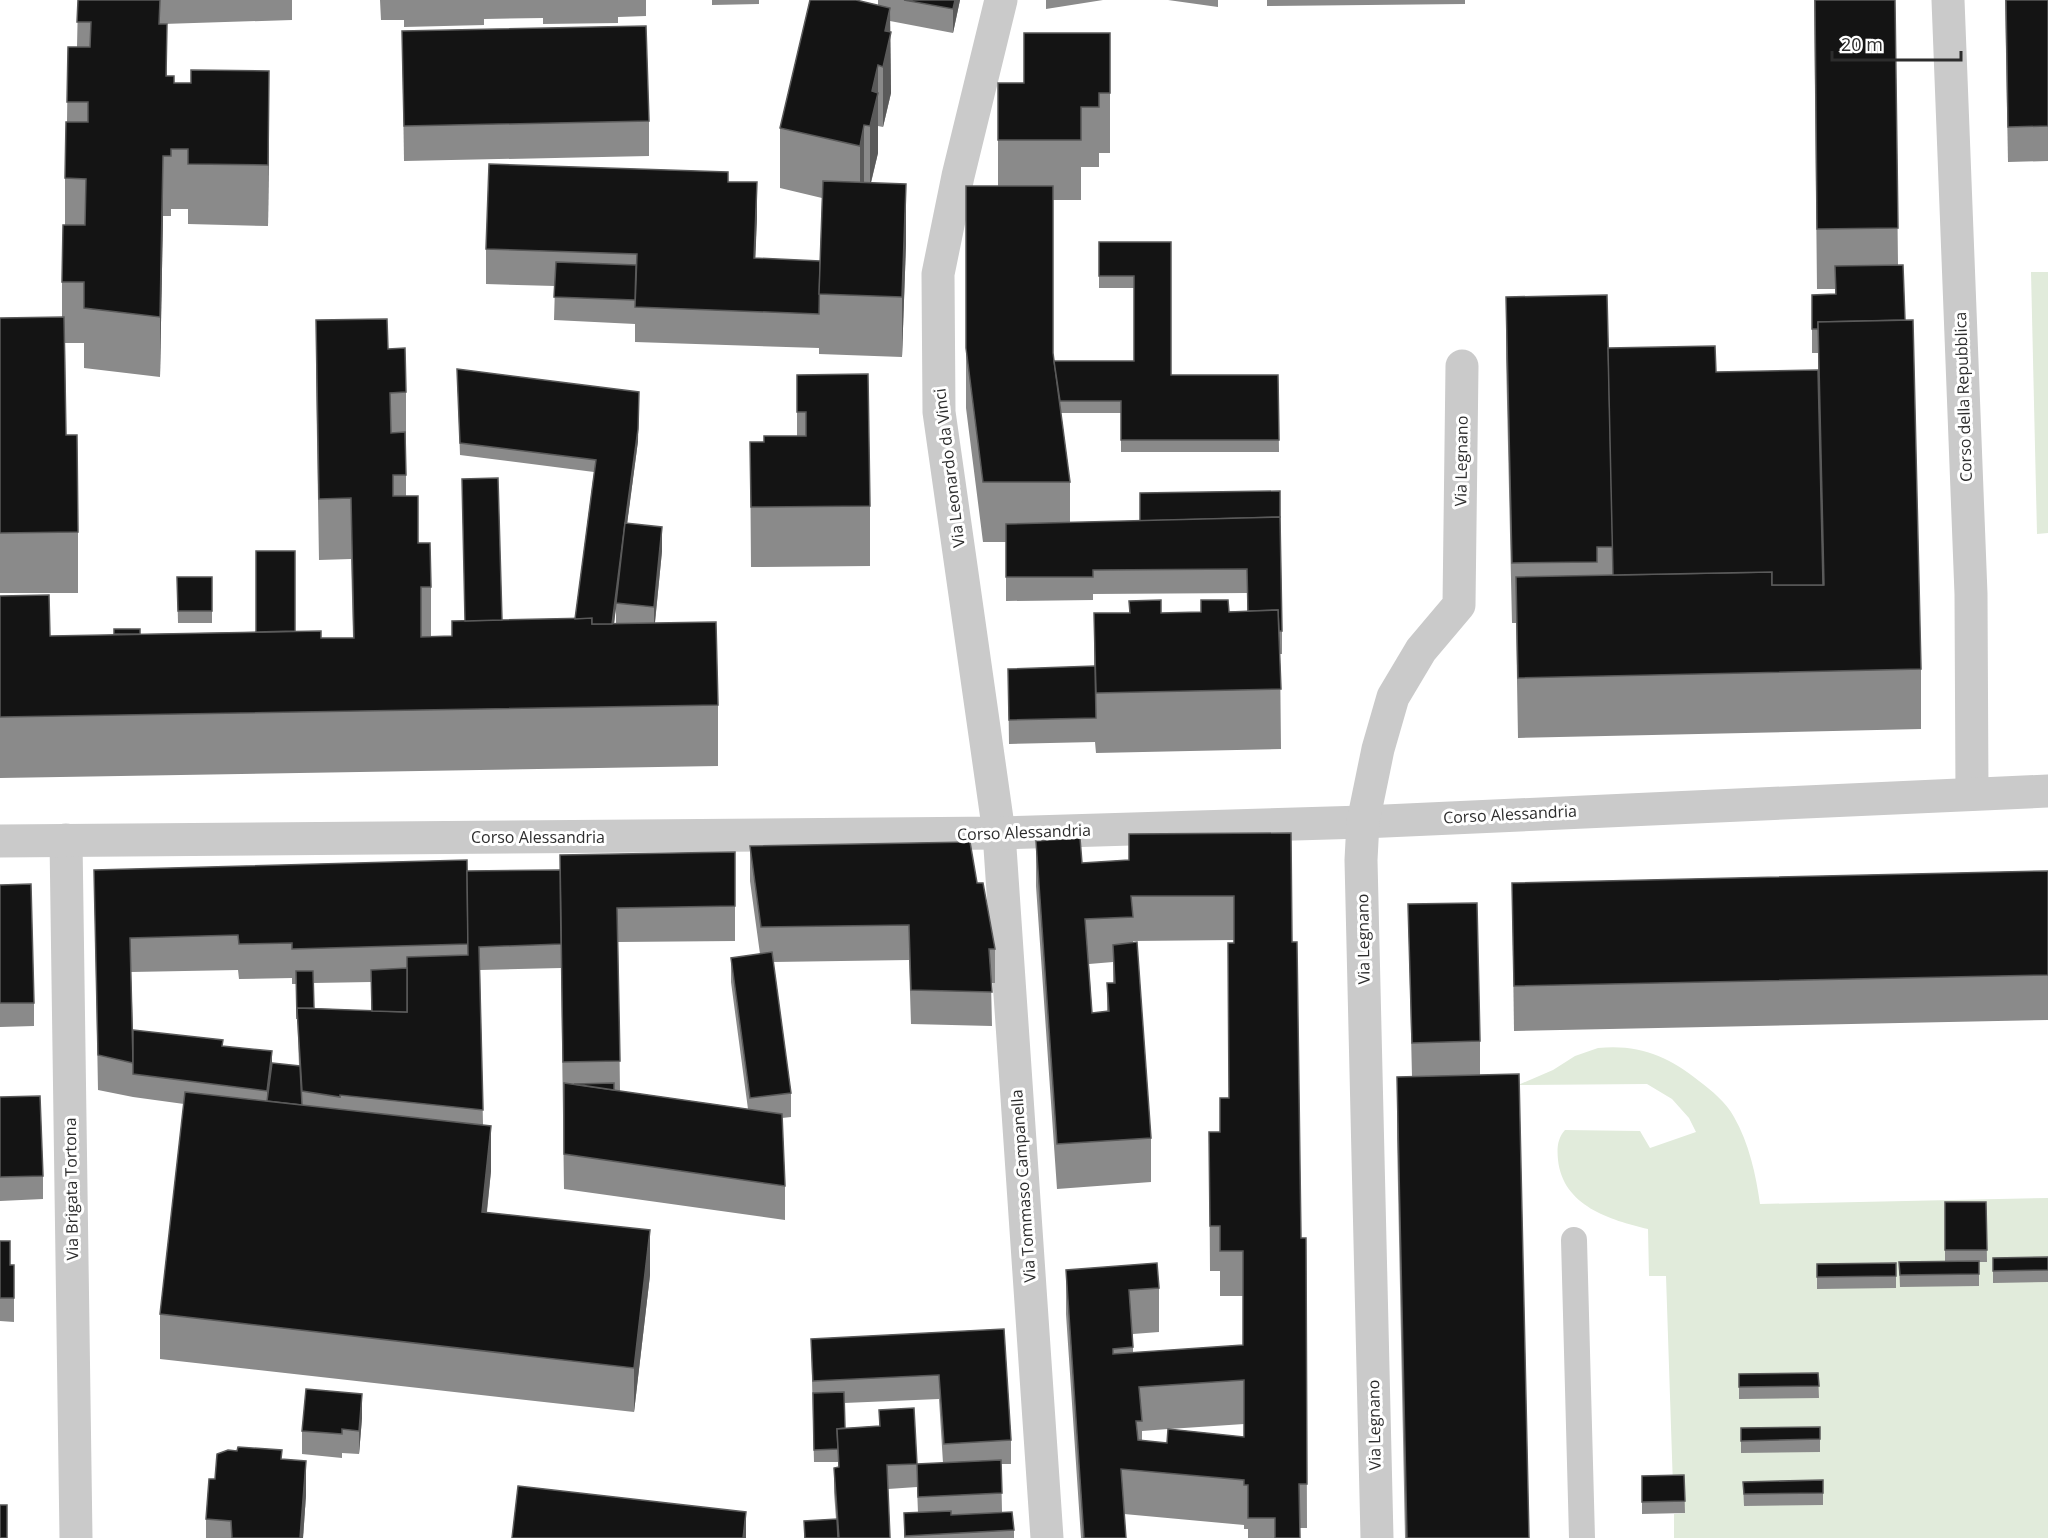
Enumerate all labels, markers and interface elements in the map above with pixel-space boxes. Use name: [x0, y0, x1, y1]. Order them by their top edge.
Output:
scale bar: [1832, 24, 1961, 62]
text: 20 m: [1841, 32, 1883, 56]
street label: Corso della Repubblica: [1949, 312, 1977, 482]
street label: Via Leonardo da Vinci: [928, 387, 970, 549]
street label: Via Legnano: [1449, 415, 1473, 507]
street label: Corso Alessandria: [1443, 800, 1577, 828]
street label: Corso Alessandria: [957, 819, 1091, 845]
street label: Corso Alessandria: [471, 826, 605, 848]
street label: Via Legnano: [1351, 893, 1375, 985]
street label: Via Tommaso Campanella: [1005, 1089, 1041, 1283]
street label: Via Brigata Tortona: [59, 1117, 83, 1261]
street label: Via Legnano: [1362, 1379, 1386, 1471]

